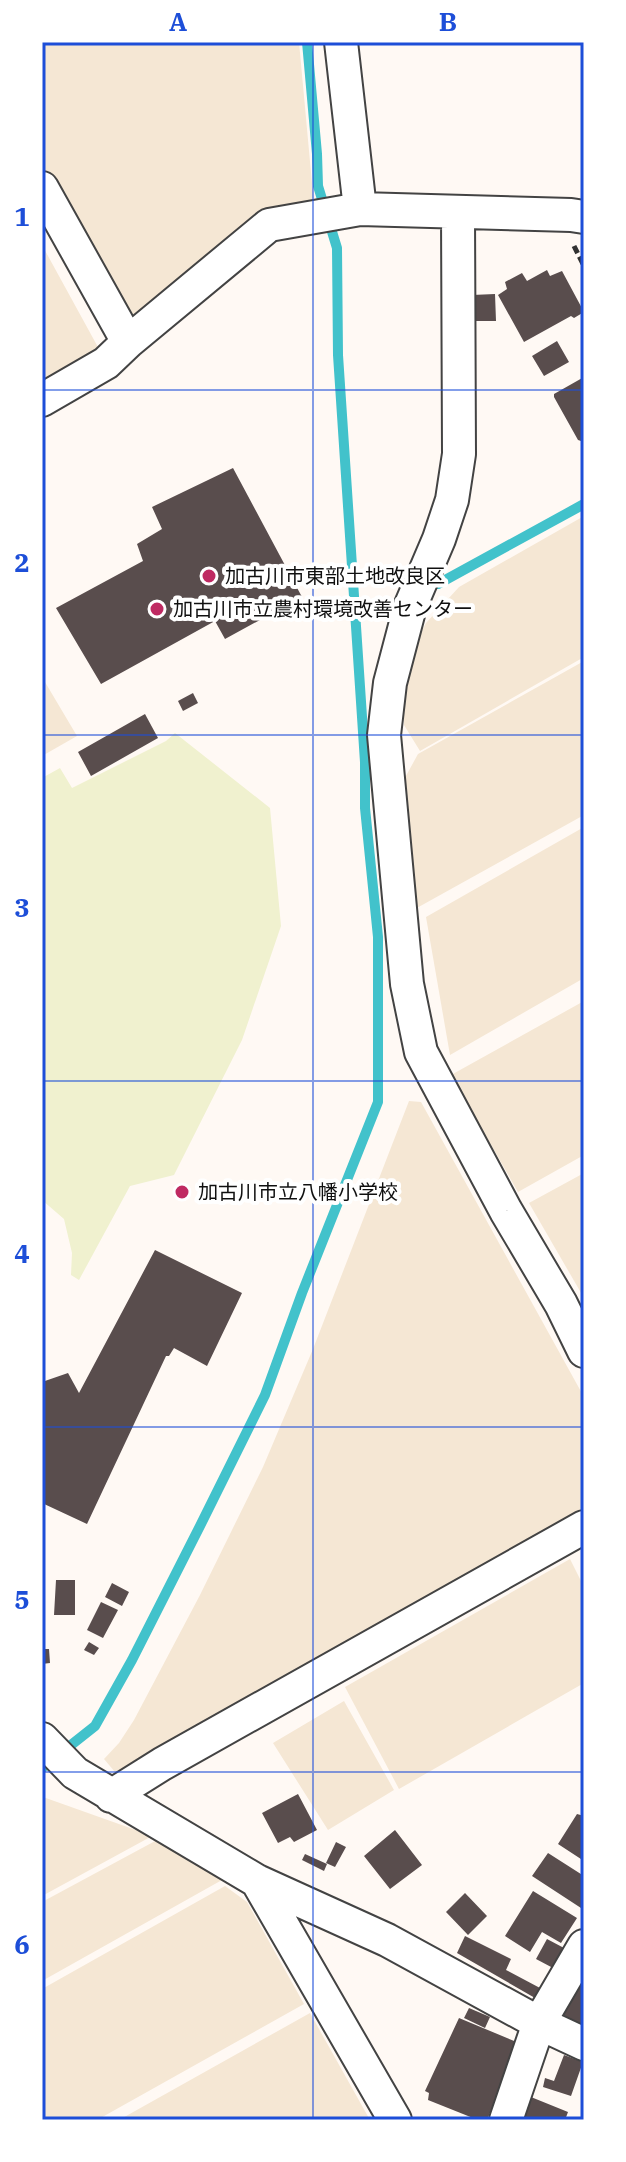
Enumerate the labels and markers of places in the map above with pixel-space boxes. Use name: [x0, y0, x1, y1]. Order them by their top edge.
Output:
place label: 加古川市東部土地改良区: [225, 562, 445, 589]
marker: 加古川市東部土地改良区: [200, 567, 218, 585]
place label: 加古川市立農村環境改善センター: [173, 595, 473, 622]
marker: 加古川市立農村環境改善センター: [148, 600, 166, 618]
place label: 加古川市立八幡小学校: [198, 1178, 398, 1205]
marker: 加古川市立八幡小学校: [173, 1183, 191, 1201]

